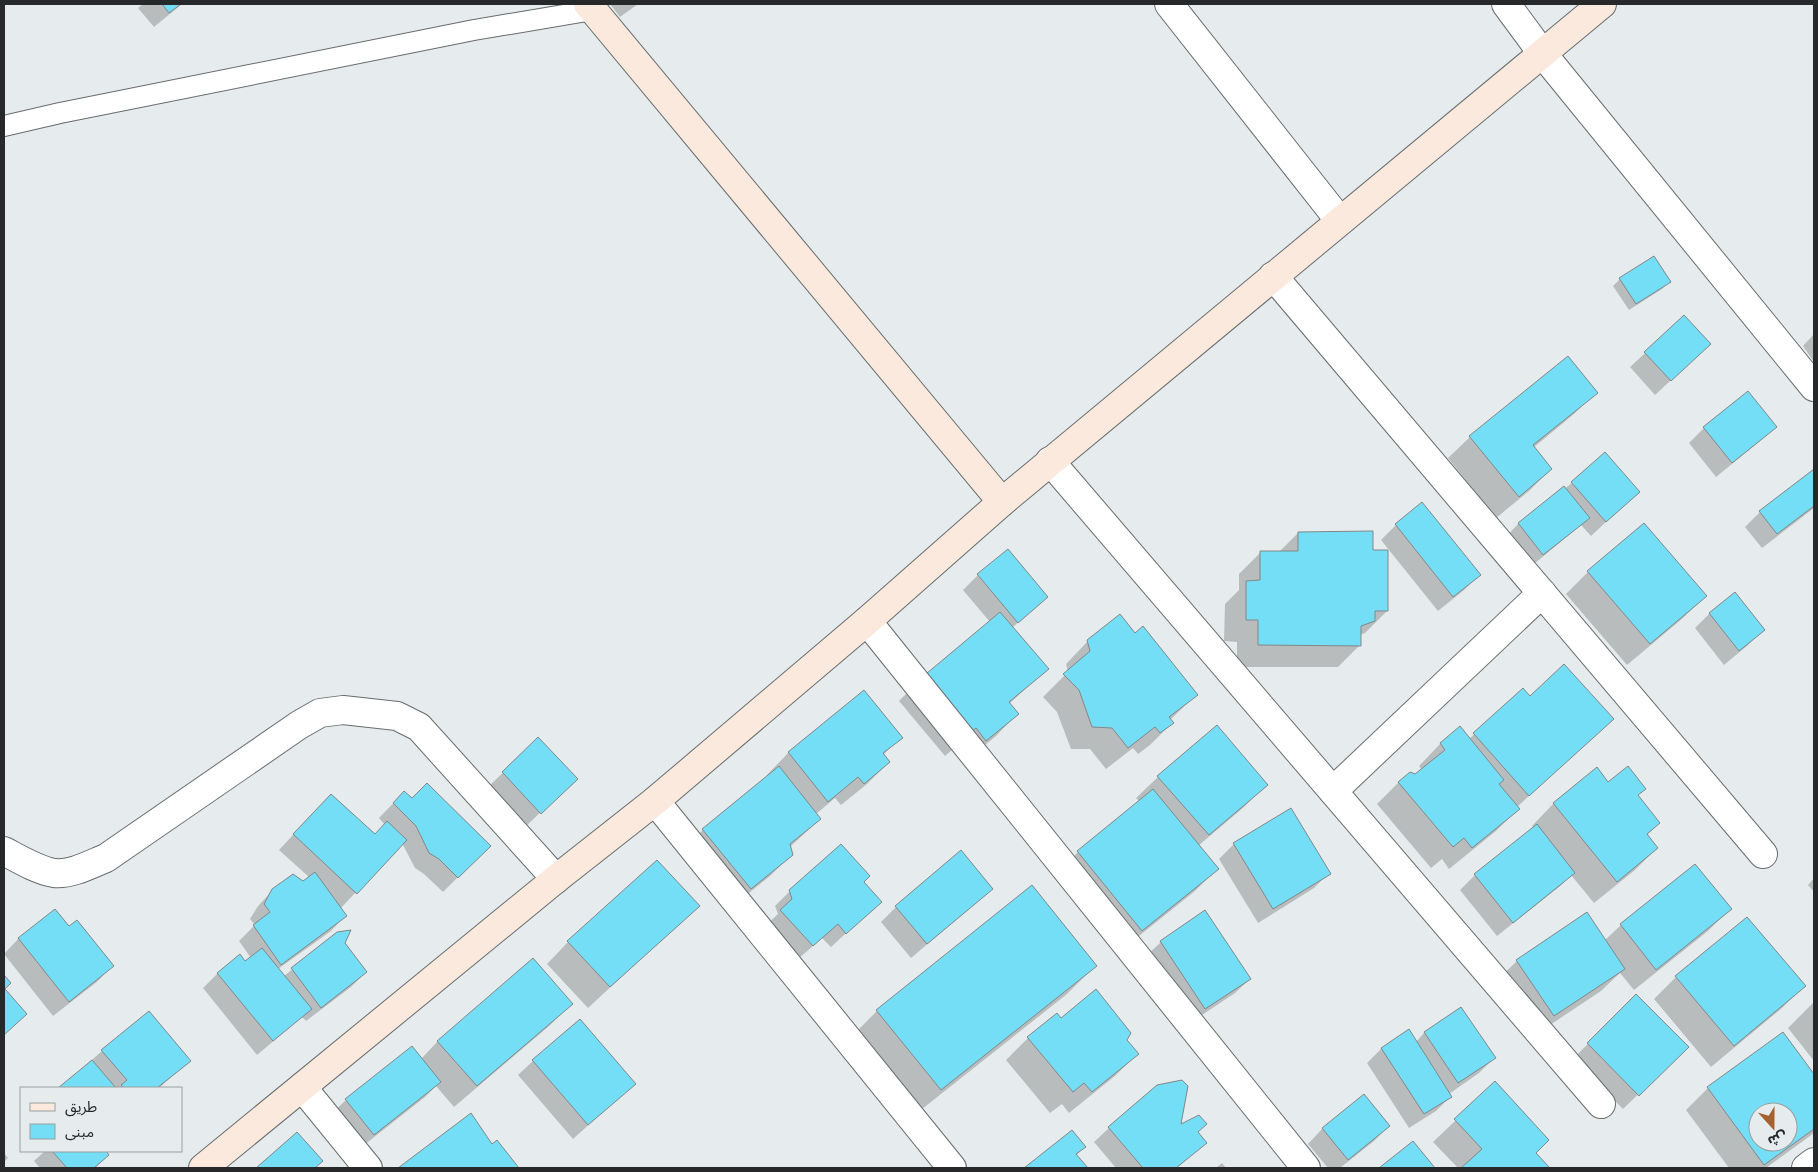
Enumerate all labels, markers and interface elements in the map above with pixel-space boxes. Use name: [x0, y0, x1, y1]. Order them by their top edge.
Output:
legend: [20, 1087, 182, 1152]
text: طريق: [65, 1096, 97, 1117]
north arrow: [1748, 1102, 1798, 1152]
text: مبنى: [65, 1121, 94, 1142]
text: ش: [1765, 1126, 1790, 1152]

